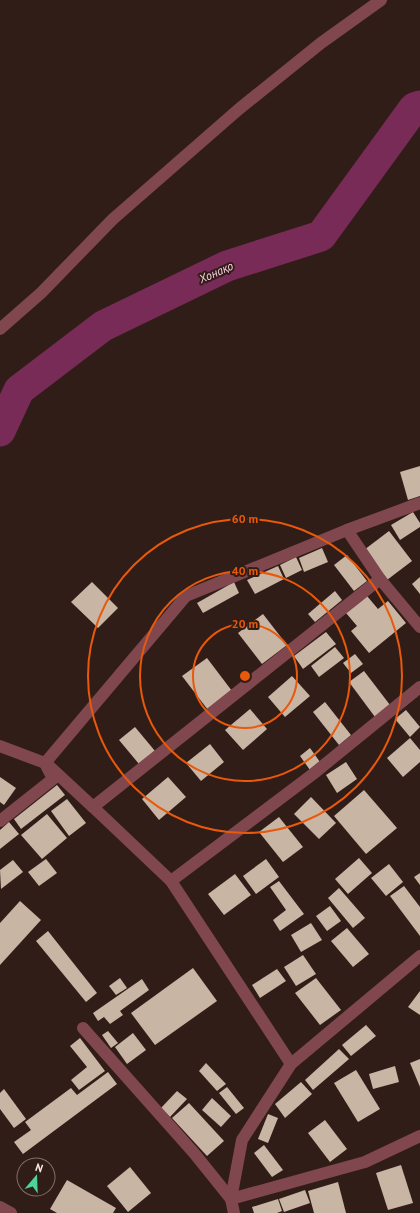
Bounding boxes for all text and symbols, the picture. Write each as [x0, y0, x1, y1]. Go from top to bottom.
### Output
water label: Хонақо [196, 258, 236, 287]
text: 60 m [232, 511, 258, 526]
text: 40 m [232, 563, 258, 578]
text: 20 m [232, 616, 258, 631]
centre of rings [238, 669, 252, 683]
north arrow [16, 1157, 56, 1197]
text: N [34, 1160, 45, 1175]

